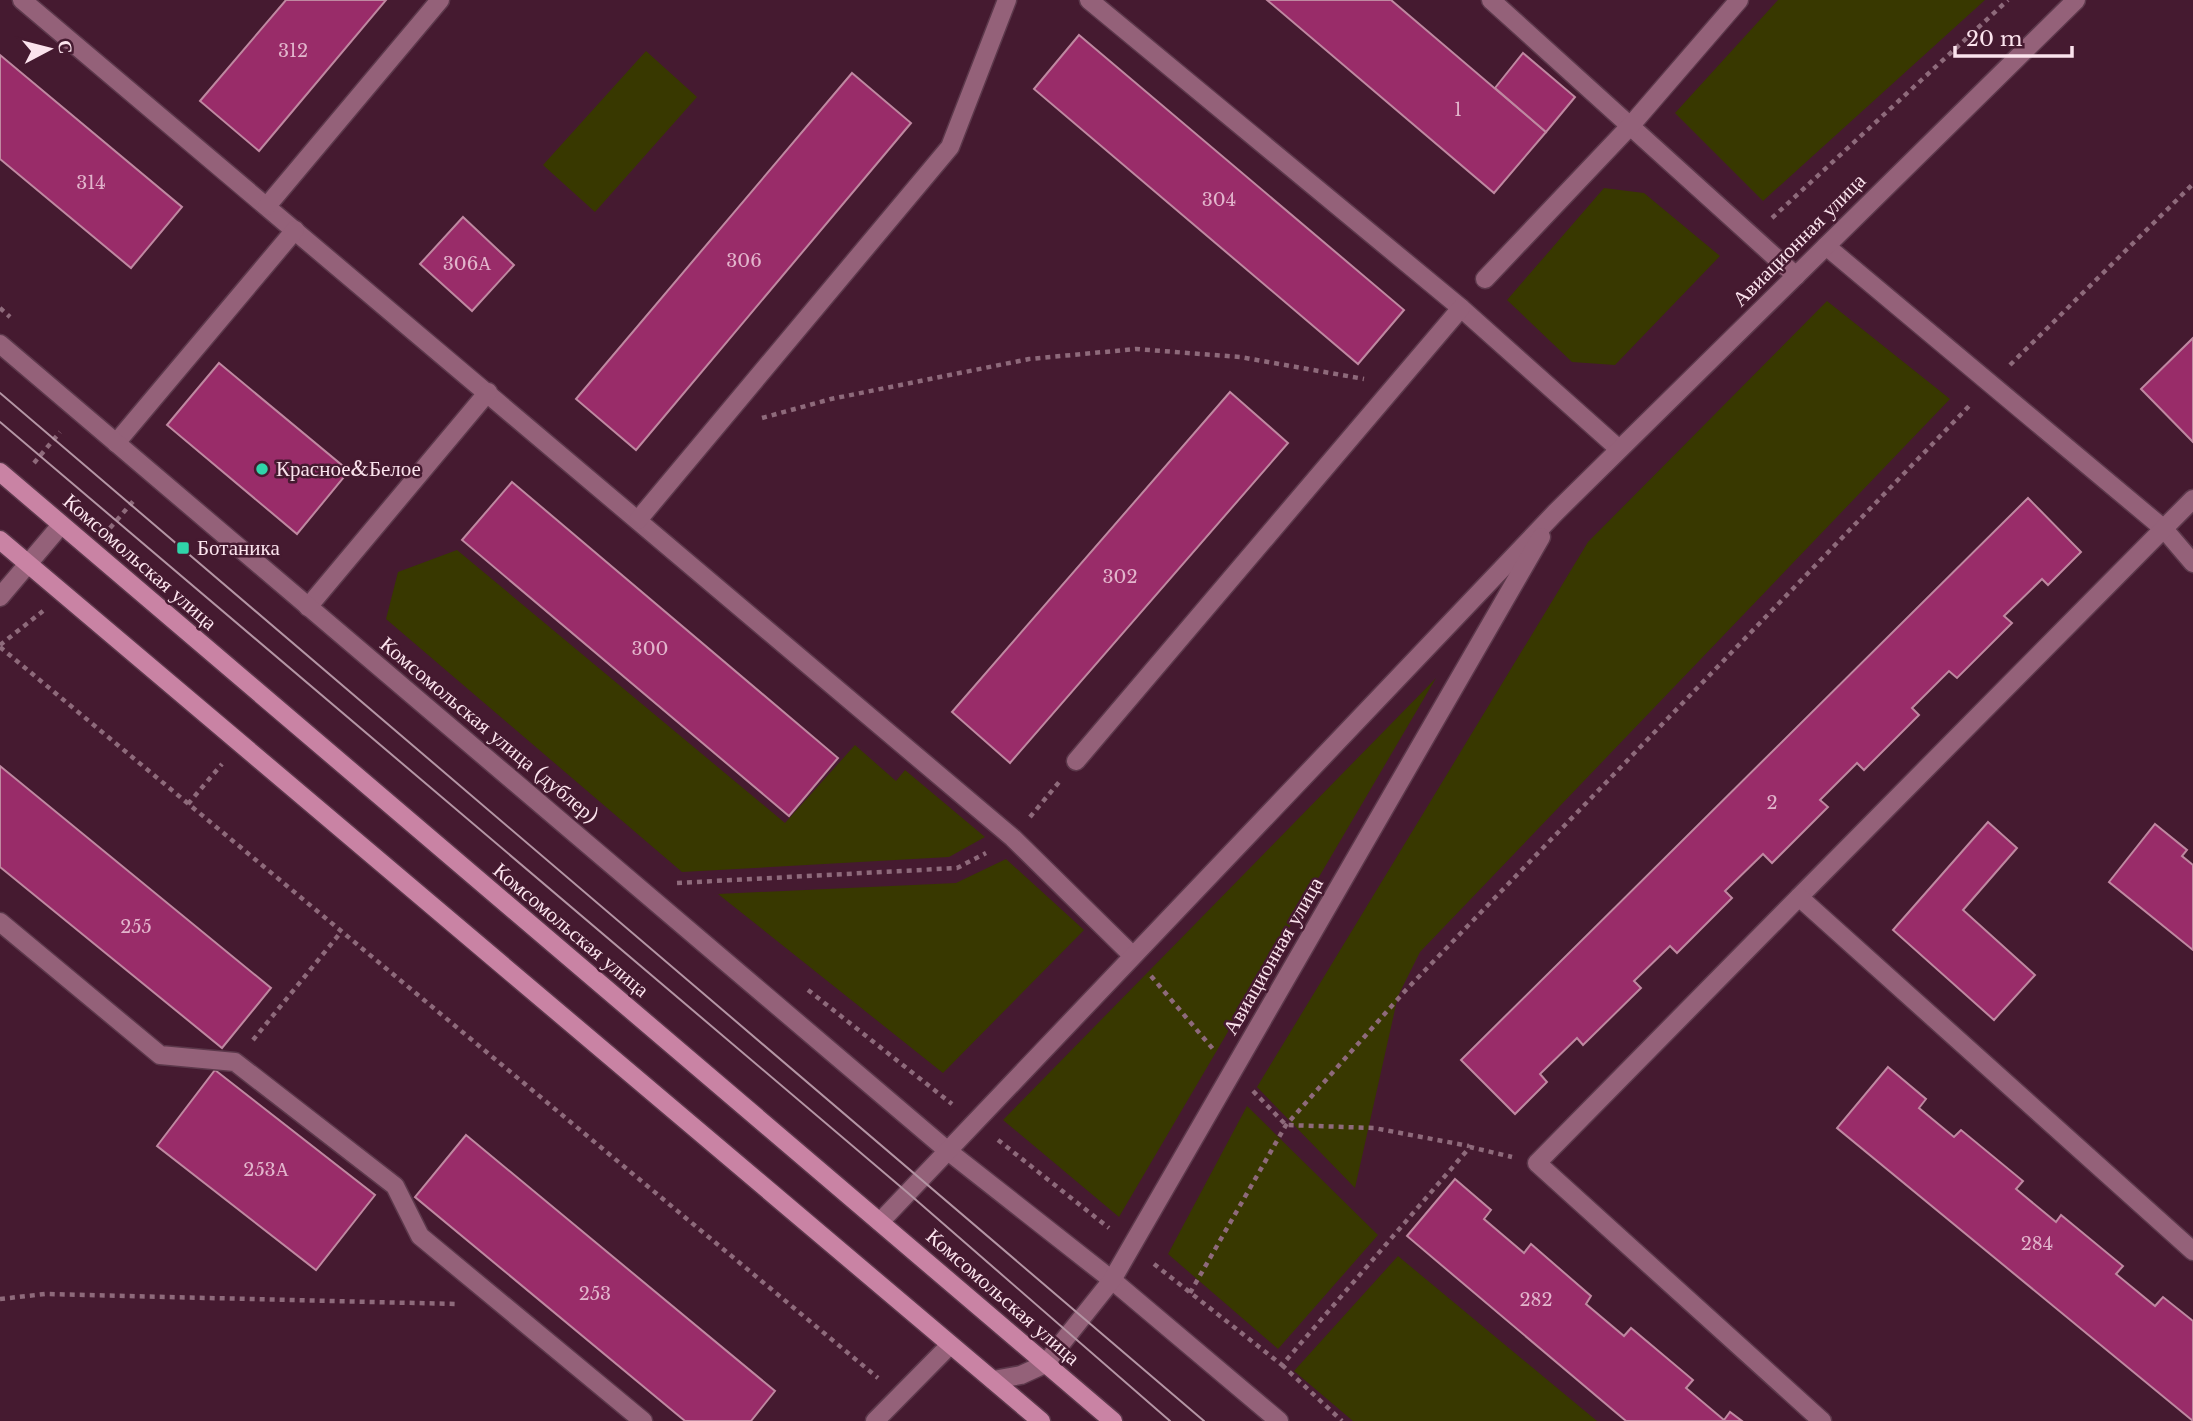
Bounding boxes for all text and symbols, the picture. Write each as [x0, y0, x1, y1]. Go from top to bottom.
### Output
north arrow [14, 14, 84, 84]
scale bar [1955, 14, 2072, 58]
text: 20 m [1966, 26, 2023, 52]
text: С [53, 39, 78, 55]
house number: 312 [278, 40, 308, 62]
house number: 1 [1454, 99, 1462, 121]
street label: Авиационная улица [1727, 167, 1872, 312]
house number: 314 [76, 172, 106, 194]
house number: 304 [1202, 189, 1236, 211]
house number: 306 [726, 250, 762, 272]
house number: 306А [443, 253, 491, 275]
place label: Красное&Белое [276, 456, 421, 482]
marker: Красное&Белое [254, 461, 270, 477]
street label: Комсомольская улица [58, 488, 223, 636]
place label: Ботаника [197, 535, 280, 561]
marker: Ботаника [175, 540, 191, 556]
house number: 302 [1102, 566, 1138, 588]
street label: Комсомольская улица (дублер) [375, 631, 603, 829]
house number: 300 [632, 638, 668, 660]
house number: 2 [1766, 792, 1778, 814]
street label: Комсомольская улица [488, 857, 655, 1003]
street label: Авиационная улица [1217, 872, 1329, 1040]
house number: 255 [120, 916, 152, 938]
house number: 253А [243, 1159, 289, 1181]
street label: Комсомольская улица [921, 1223, 1086, 1371]
house number: 284 [2021, 1233, 2053, 1255]
house number: 253 [579, 1283, 611, 1305]
house number: 282 [1519, 1289, 1553, 1311]

